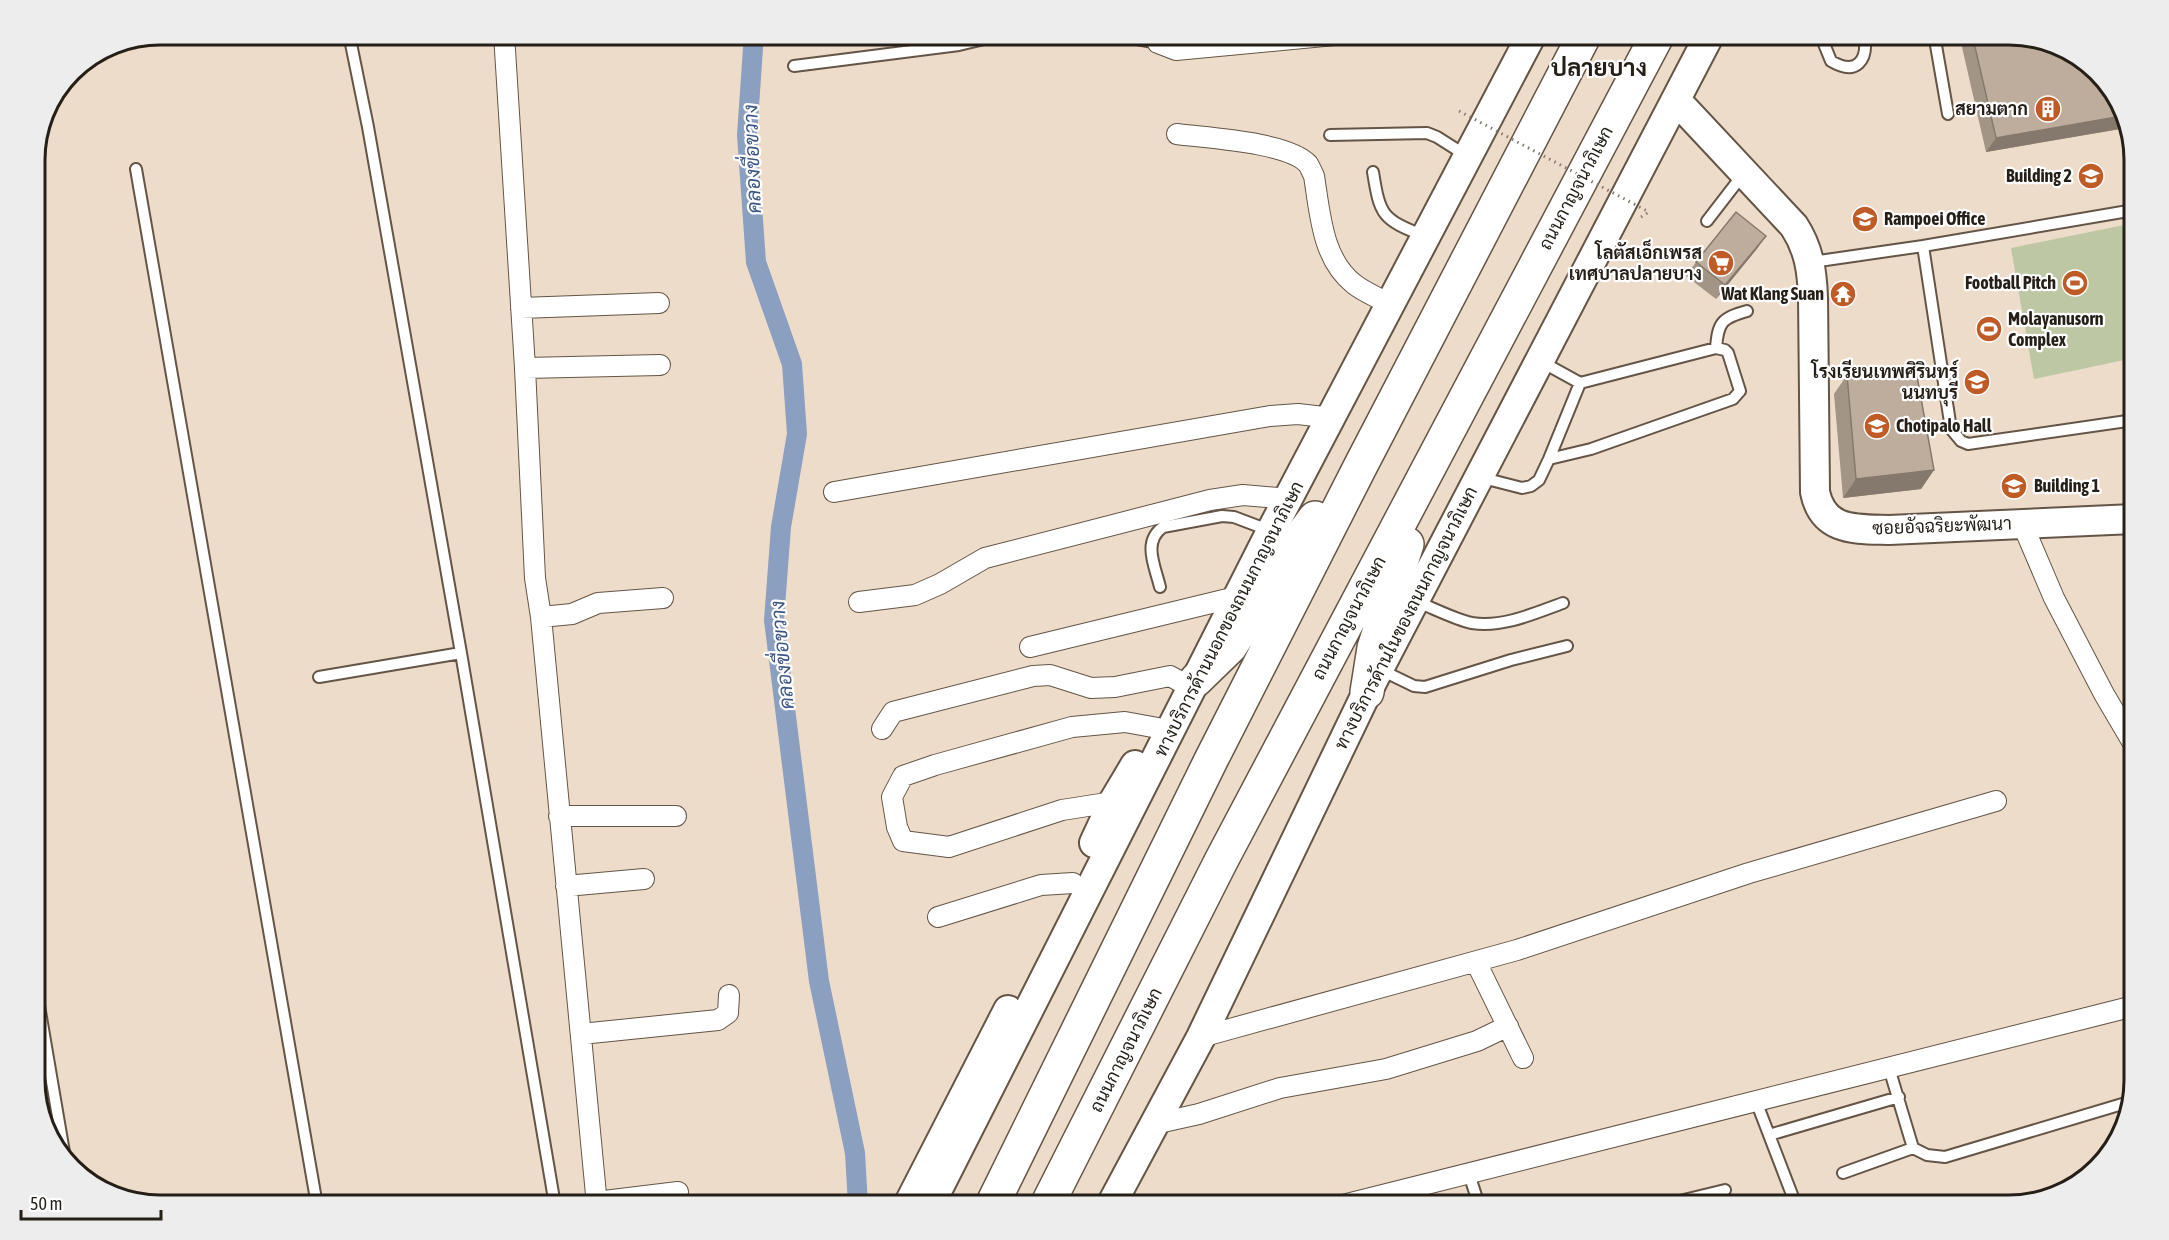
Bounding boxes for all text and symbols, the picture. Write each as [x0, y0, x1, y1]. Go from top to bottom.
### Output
district label: ปลายบาง [1551, 54, 1647, 81]
building icon: สยามตาก [2033, 94, 2063, 124]
place label: สยามตาก [1955, 98, 2028, 119]
water label: คลองขื่อขวาง [733, 104, 765, 214]
street label: ถนนกาญจนาภิเษก [1534, 122, 1618, 254]
school or university icon: Building 2 [2076, 161, 2106, 191]
place label: Building 2 [2006, 165, 2072, 186]
school or university icon: Rampoei Office [1850, 204, 1880, 234]
place label: Rampoei Office [1884, 208, 1985, 229]
place label: โลตัสเอ็กเพรส เทศบาลปลายบาง [1569, 239, 1702, 284]
supermarket icon: โลตัสเอ็กเพรส เทศบาลปลายบาง [1706, 248, 1736, 278]
sports icon: Football Pitch [2060, 268, 2090, 298]
place label: Football Pitch [1965, 272, 2056, 293]
temple icon: Wat Klang Suan [1828, 279, 1858, 309]
place label: Wat Klang Suan [1720, 283, 1824, 304]
place label: Molayanusorn Complex [2008, 308, 2104, 350]
sports icon: Molayanusorn Complex [1974, 314, 2004, 344]
place label: โรงเรียนเทพศิรินทร์ นนทบุรี [1810, 359, 1959, 407]
school or university icon: โรงเรียนเทพศิรินทร์ นนทบุรี [1962, 367, 1992, 397]
school or university icon: Chotipalo Hall [1862, 411, 1892, 441]
place label: Chotipalo Hall [1896, 415, 1992, 436]
school or university icon: Building 1 [1999, 471, 2029, 501]
place label: Building 1 [2034, 475, 2100, 496]
street label: ทางบริการด้านนอกของถนนกาญจนาภิเษก [1149, 477, 1308, 760]
street label: ทางบริการด้านในของถนนกาญจนาภิเษก [1328, 482, 1482, 753]
street label: ซอยอัจฉริยะพัฒนา [1872, 513, 2012, 538]
street label: ถนนกาญจนาภิเษก [1307, 552, 1391, 684]
water label: คลองขื่อขวาง [760, 600, 798, 711]
street label: ถนนกาญจนาภิเษก [1085, 984, 1167, 1116]
scale bar [21, 1183, 160, 1221]
text: 50 m [30, 1193, 62, 1214]

